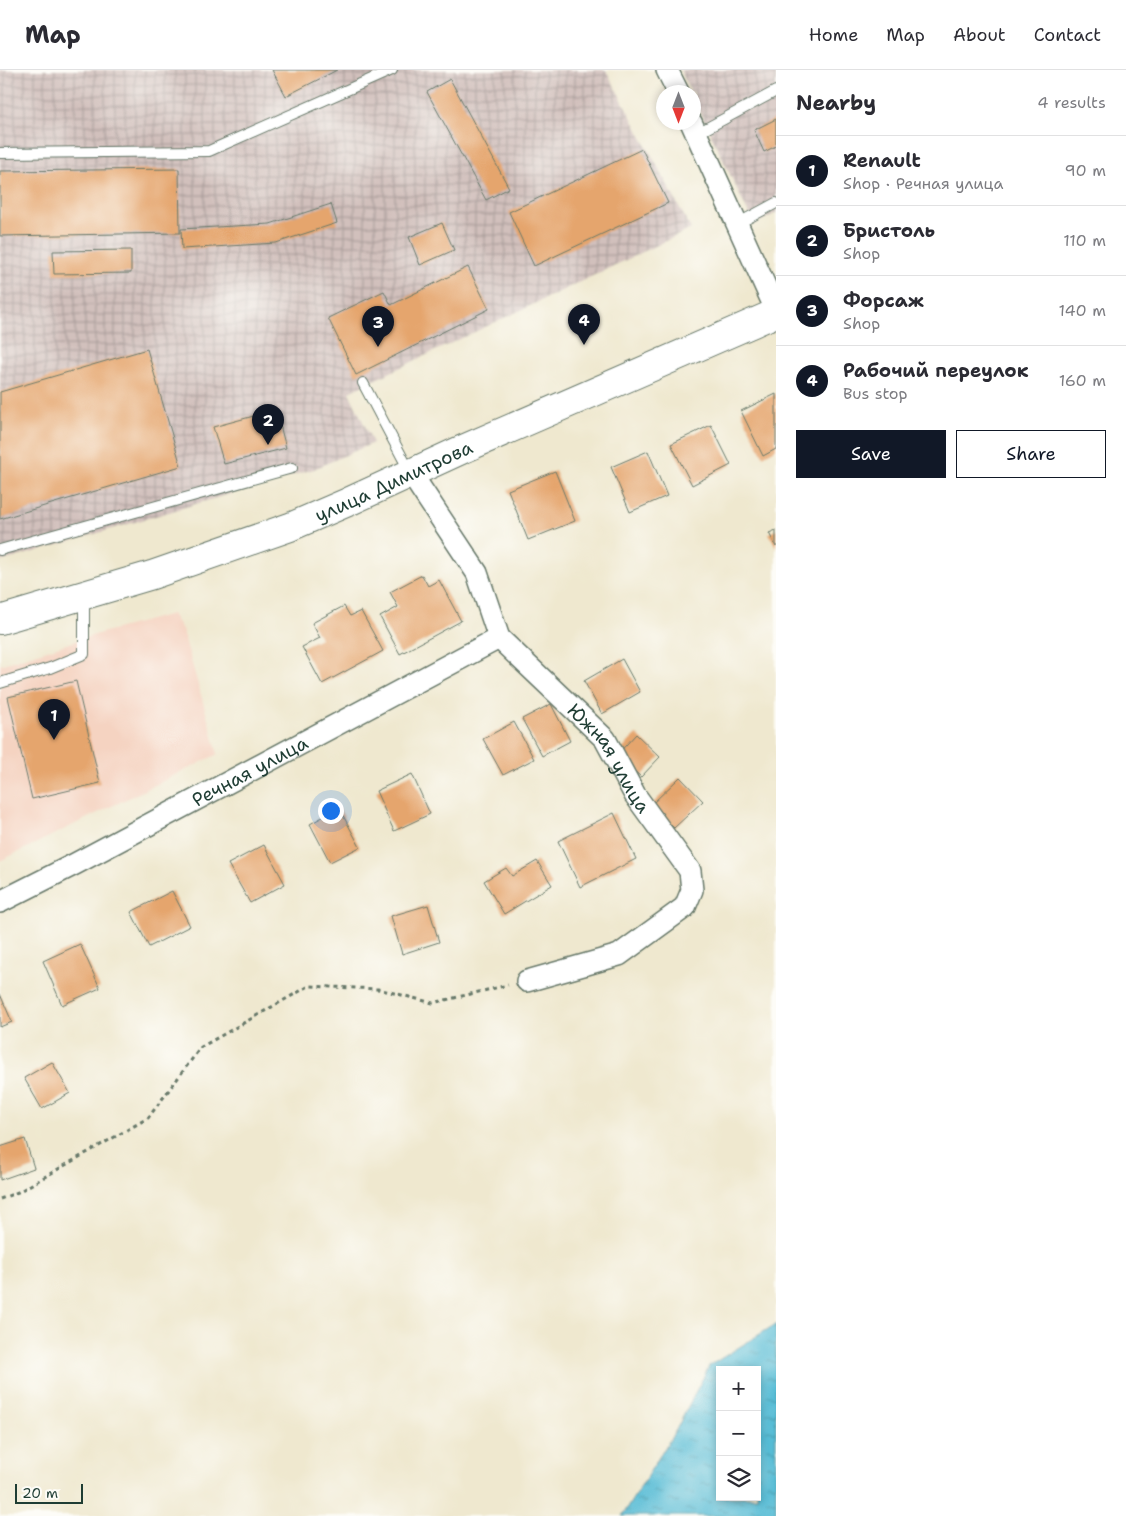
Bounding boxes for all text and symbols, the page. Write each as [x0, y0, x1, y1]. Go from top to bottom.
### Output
text: Map [25, 19, 81, 51]
text: Home [809, 23, 858, 47]
text: Map [886, 23, 925, 47]
text: About [953, 23, 1006, 47]
text: Contact [1034, 23, 1101, 47]
north arrow [656, 85, 701, 130]
text: Nearby [796, 89, 876, 117]
text: 4 results [1037, 92, 1106, 113]
text: Renault [843, 148, 921, 173]
text: 1 [808, 160, 816, 181]
text: 90 m [1065, 160, 1106, 181]
text: Shop · Речная улица [843, 173, 1003, 194]
text: Бристоль [843, 218, 935, 243]
text: 2 [806, 230, 818, 251]
text: 110 m [1063, 230, 1106, 251]
text: Shop [843, 243, 880, 264]
text: Форсаж [843, 288, 924, 313]
text: 3 [806, 300, 818, 321]
text: 140 m [1059, 300, 1106, 321]
pin: 4 [568, 304, 600, 345]
pin: 3 [362, 306, 394, 347]
text: Shop [843, 313, 880, 334]
text: Рабочий переулок [843, 358, 1029, 383]
text: 4 [806, 370, 818, 391]
text: 160 m [1059, 370, 1106, 391]
text: Bus stop [843, 383, 908, 404]
pin: 2 [252, 404, 284, 445]
button: Save [796, 430, 946, 478]
button: Share [956, 430, 1106, 478]
street label: улица Димитрова [311, 434, 476, 527]
street label: Южная улица [562, 698, 656, 818]
pin: 1 [38, 699, 70, 740]
street label: Речная улица [187, 730, 312, 812]
your location [318, 798, 344, 824]
map controls [716, 1366, 761, 1501]
button: + [716, 1366, 761, 1411]
button: − [716, 1411, 761, 1456]
button: layers [716, 1456, 761, 1501]
scale bar [15, 1481, 82, 1504]
text: 20 m [22, 1484, 58, 1502]

